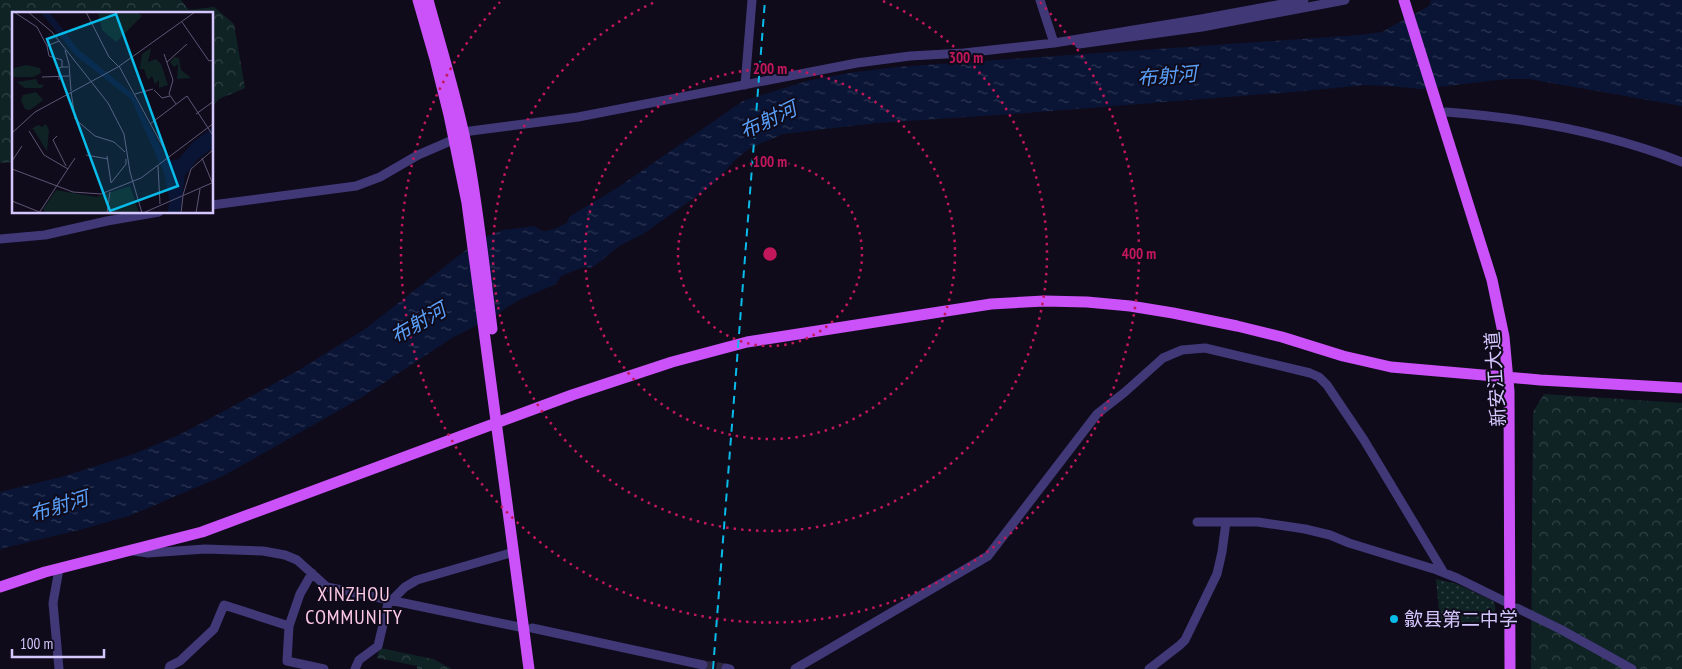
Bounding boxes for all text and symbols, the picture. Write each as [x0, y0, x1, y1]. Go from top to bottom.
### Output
inset map [12, 12, 214, 214]
text: 300 m [949, 48, 983, 67]
text: 200 m [753, 59, 787, 78]
water label: 布射河 [1136, 60, 1202, 92]
water label: 布射河 [735, 94, 804, 144]
text: 100 m [753, 152, 787, 171]
text: 400 m [1122, 244, 1156, 263]
centre of rings [761, 245, 779, 263]
water label: 布射河 [386, 295, 454, 349]
street label: 新安江大道 [1480, 331, 1510, 427]
water label: 布射河 [27, 484, 95, 527]
district label: XINZHOU COMMUNITY [305, 581, 403, 630]
place label: 歙县第二中学 [1404, 607, 1518, 631]
marker: 歙县第二中学 [1388, 613, 1400, 625]
scale bar [12, 626, 105, 658]
text: 100 m [20, 634, 53, 653]

